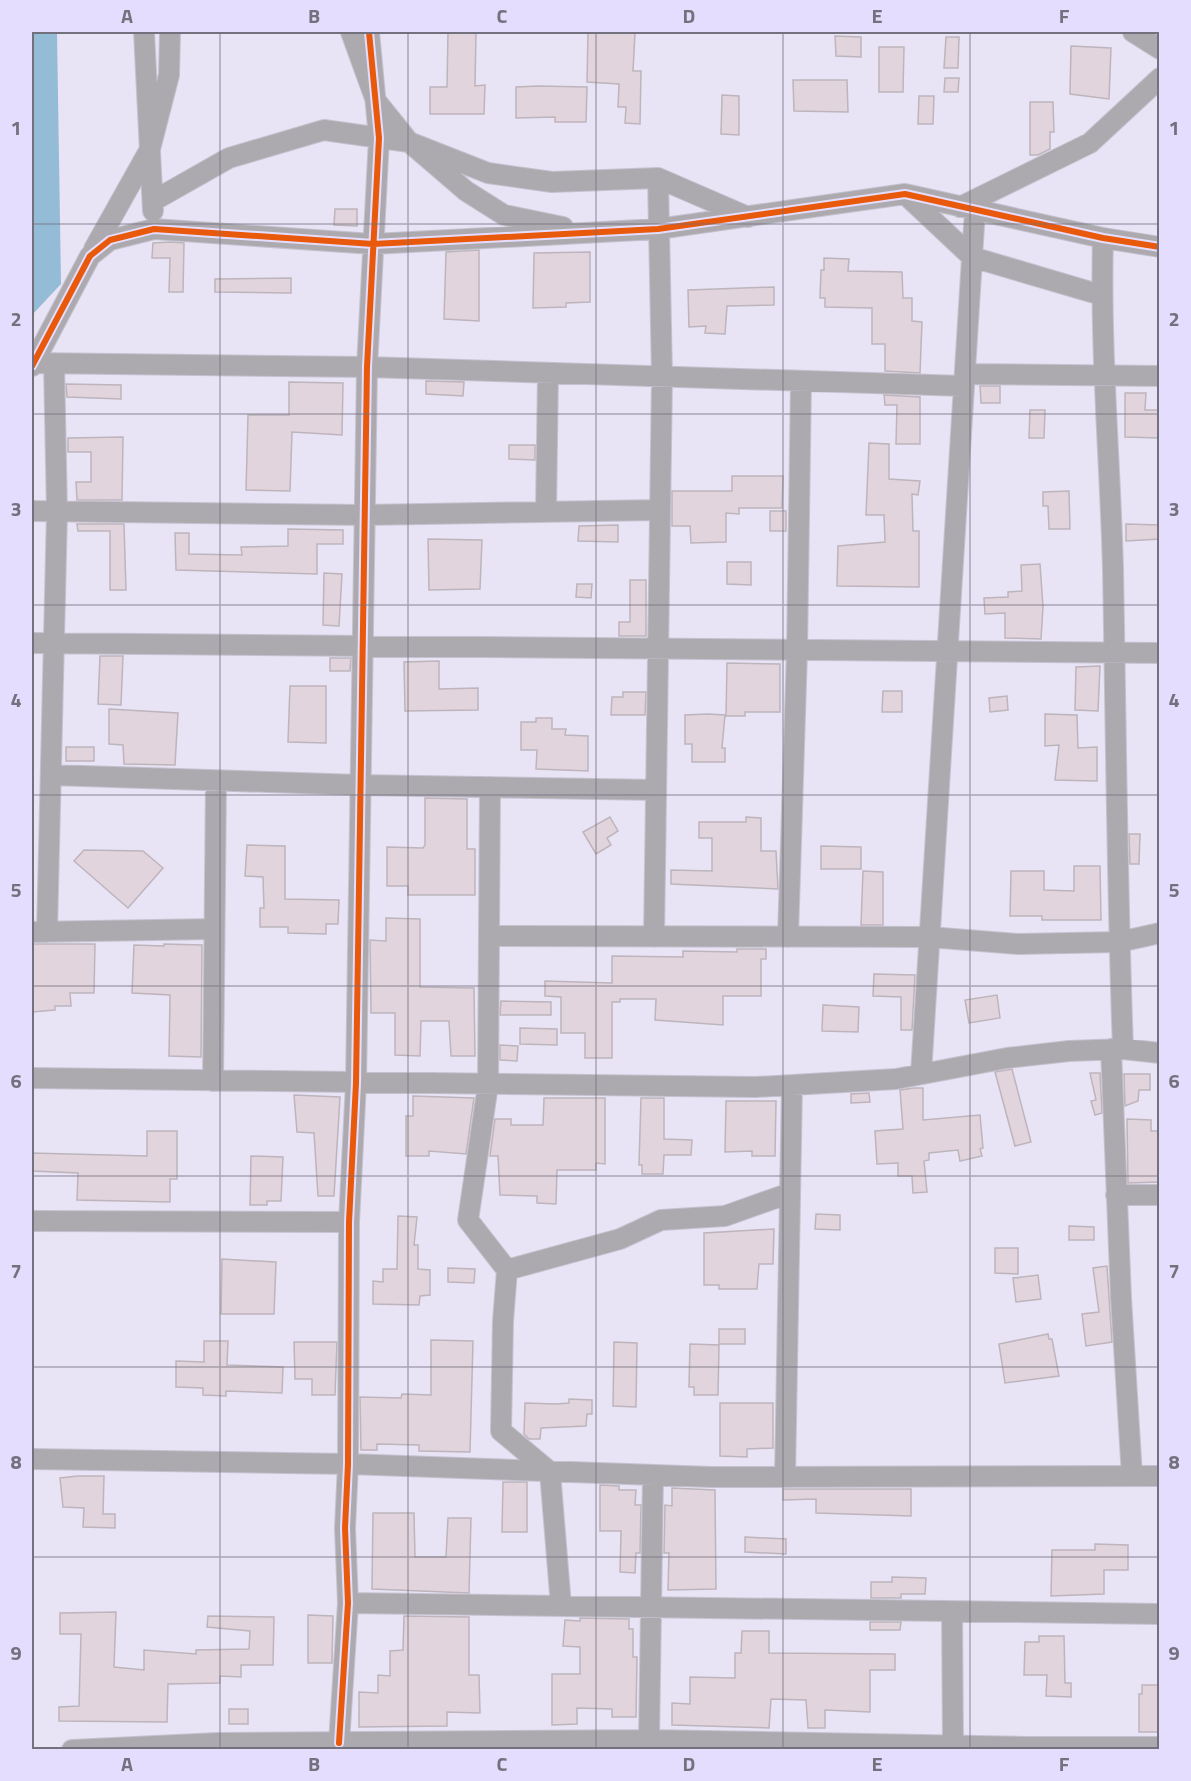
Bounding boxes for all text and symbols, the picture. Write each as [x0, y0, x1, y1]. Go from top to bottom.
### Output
text: A [121, 0, 133, 31]
text: B [308, 0, 320, 31]
text: C [497, 0, 508, 31]
text: D [683, 0, 695, 31]
text: E [871, 0, 883, 31]
text: F [1059, 0, 1070, 31]
text: 1 [10, 112, 22, 143]
text: 1 [1168, 112, 1180, 143]
text: 2 [10, 303, 22, 334]
text: 2 [1168, 303, 1180, 334]
text: 3 [10, 493, 22, 524]
text: 3 [1168, 493, 1180, 524]
text: 4 [10, 684, 22, 715]
text: 4 [1168, 684, 1180, 715]
text: 5 [10, 874, 22, 905]
text: 5 [1168, 874, 1180, 905]
text: 6 [10, 1065, 22, 1096]
text: 6 [1168, 1065, 1180, 1096]
text: 7 [10, 1255, 22, 1286]
text: 7 [1168, 1255, 1180, 1286]
text: 8 [10, 1446, 22, 1477]
text: 8 [1168, 1446, 1180, 1477]
text: 9 [10, 1637, 22, 1668]
text: 9 [1168, 1637, 1180, 1668]
text: A [121, 1748, 133, 1779]
text: B [308, 1748, 320, 1779]
text: C [497, 1748, 508, 1779]
text: D [683, 1748, 695, 1779]
text: E [871, 1748, 883, 1779]
text: F [1059, 1748, 1070, 1779]

